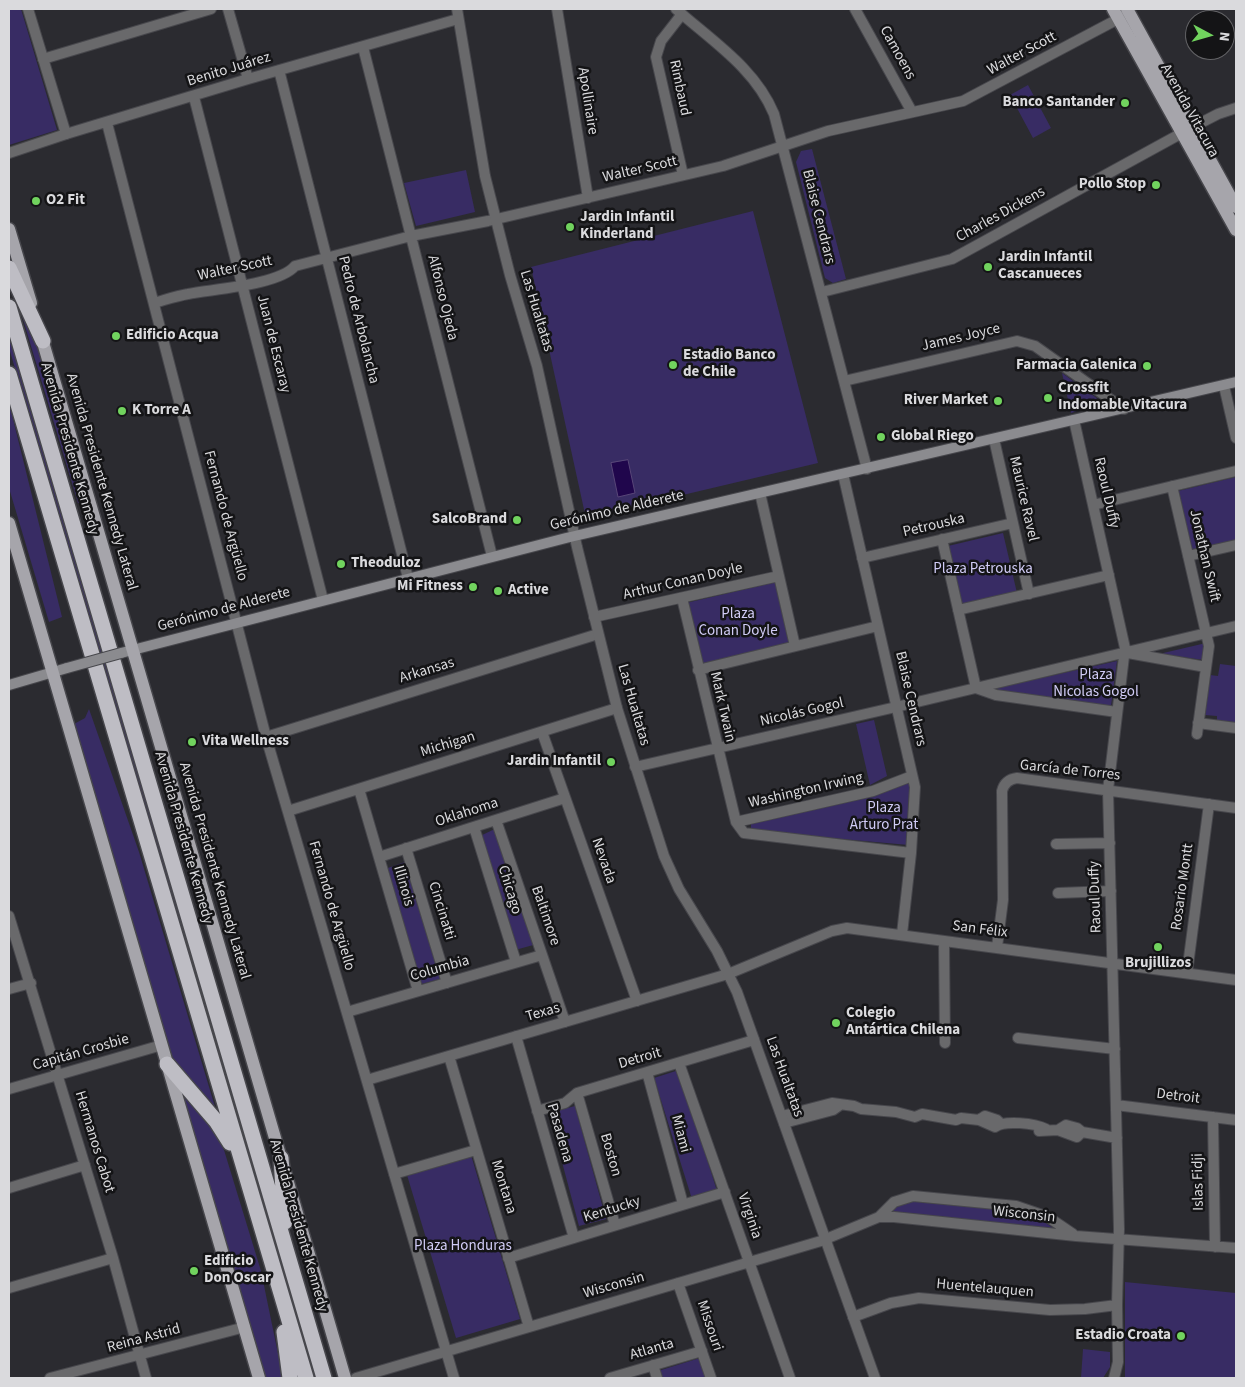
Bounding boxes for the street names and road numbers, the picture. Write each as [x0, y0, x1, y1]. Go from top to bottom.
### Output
street label: Camoens [875, 23, 919, 83]
street label: Walter Scott [984, 28, 1060, 80]
street label: Benito Juárez [185, 49, 273, 91]
street label: Rimbaud [664, 58, 694, 118]
street label: Avenida Vitacura [1156, 61, 1222, 161]
street label: Apollinaire [573, 66, 601, 136]
street label: Walter Scott [601, 153, 679, 187]
street label: Blaise Cendrars [798, 168, 838, 266]
street label: Charles Dickens [953, 183, 1049, 247]
street label: Walter Scott [196, 252, 274, 286]
street label: Pedro de Arbolancha [333, 254, 383, 386]
street label: Alfonso Ojeda [423, 254, 461, 342]
street label: Las Hualtatas [515, 268, 557, 354]
street label: Juan de Escaray [252, 293, 294, 395]
street label: James Joyce [920, 320, 1002, 356]
street label: Avenida Presidente Kennedy [36, 361, 102, 537]
street label: Avenida Presidente Kennedy Lateral [61, 371, 141, 593]
street label: Fernando de Argüello [199, 449, 251, 583]
street label: Maurice Ravel [1004, 455, 1042, 543]
street label: Raoul Duffy [1089, 456, 1123, 530]
street label: Gerónimo de Alderete [548, 487, 686, 535]
street label: Jonathan Swift [1185, 508, 1223, 604]
street label: Petrouska [901, 510, 967, 542]
street label: Arthur Conan Doyle [621, 559, 745, 605]
street label: Gerónimo de Alderete [156, 584, 292, 636]
street label: Blaise Cendrars [890, 650, 930, 748]
street label: Arkansas [397, 654, 457, 688]
street label: Las Hualtatas [613, 662, 653, 748]
street label: Mark Twain [705, 670, 739, 744]
street label: Nicolás Gogol [758, 695, 846, 731]
street label: Michigan [418, 728, 478, 762]
street label: Avenida Presidente Kennedy [150, 750, 216, 926]
street label: García de Torres [1019, 757, 1121, 785]
street label: Avenida Presidente Kennedy Lateral [174, 760, 254, 982]
street label: Washington Irwing [747, 769, 865, 813]
street label: Oklahoma [433, 794, 501, 832]
street label: Nevada [587, 836, 619, 886]
street label: Fernando de Argüello [304, 839, 358, 973]
street label: Rosario Montt [1168, 842, 1198, 932]
street label: Raoul Duffy [1086, 861, 1106, 933]
street label: Chicago [493, 863, 525, 917]
street label: Illinois [389, 864, 417, 908]
street label: Cincinatti [424, 880, 458, 942]
street label: Baltimore [526, 884, 564, 948]
street label: San Félix [951, 918, 1009, 942]
street label: Columbia [408, 952, 472, 986]
street label: Texas [524, 1000, 562, 1026]
street label: Capitán Crosbie [31, 1031, 131, 1075]
street label: Las Hualtatas [761, 1034, 807, 1120]
street label: Detroit [617, 1044, 663, 1074]
street label: Detroit [1155, 1085, 1201, 1109]
street label: Hermanos Cabot [70, 1089, 118, 1195]
street label: Pasadena [542, 1101, 576, 1165]
street label: Miami [666, 1113, 694, 1155]
street label: Boston [595, 1131, 625, 1179]
street label: Avenida Presidente Kennedy [265, 1138, 331, 1314]
street label: Islas Fidji [1189, 1153, 1209, 1211]
street label: Montana [486, 1158, 520, 1216]
street label: Virginia [733, 1191, 765, 1241]
street label: Kentucky [581, 1193, 643, 1227]
street label: Wisconsin [992, 1203, 1056, 1227]
street label: Wisconsin [581, 1269, 647, 1303]
street label: Huentelauquen [936, 1276, 1034, 1302]
street label: Missouri [692, 1298, 726, 1354]
street label: Reina Astrid [105, 1321, 183, 1357]
street label: Atlanta [628, 1335, 676, 1365]

